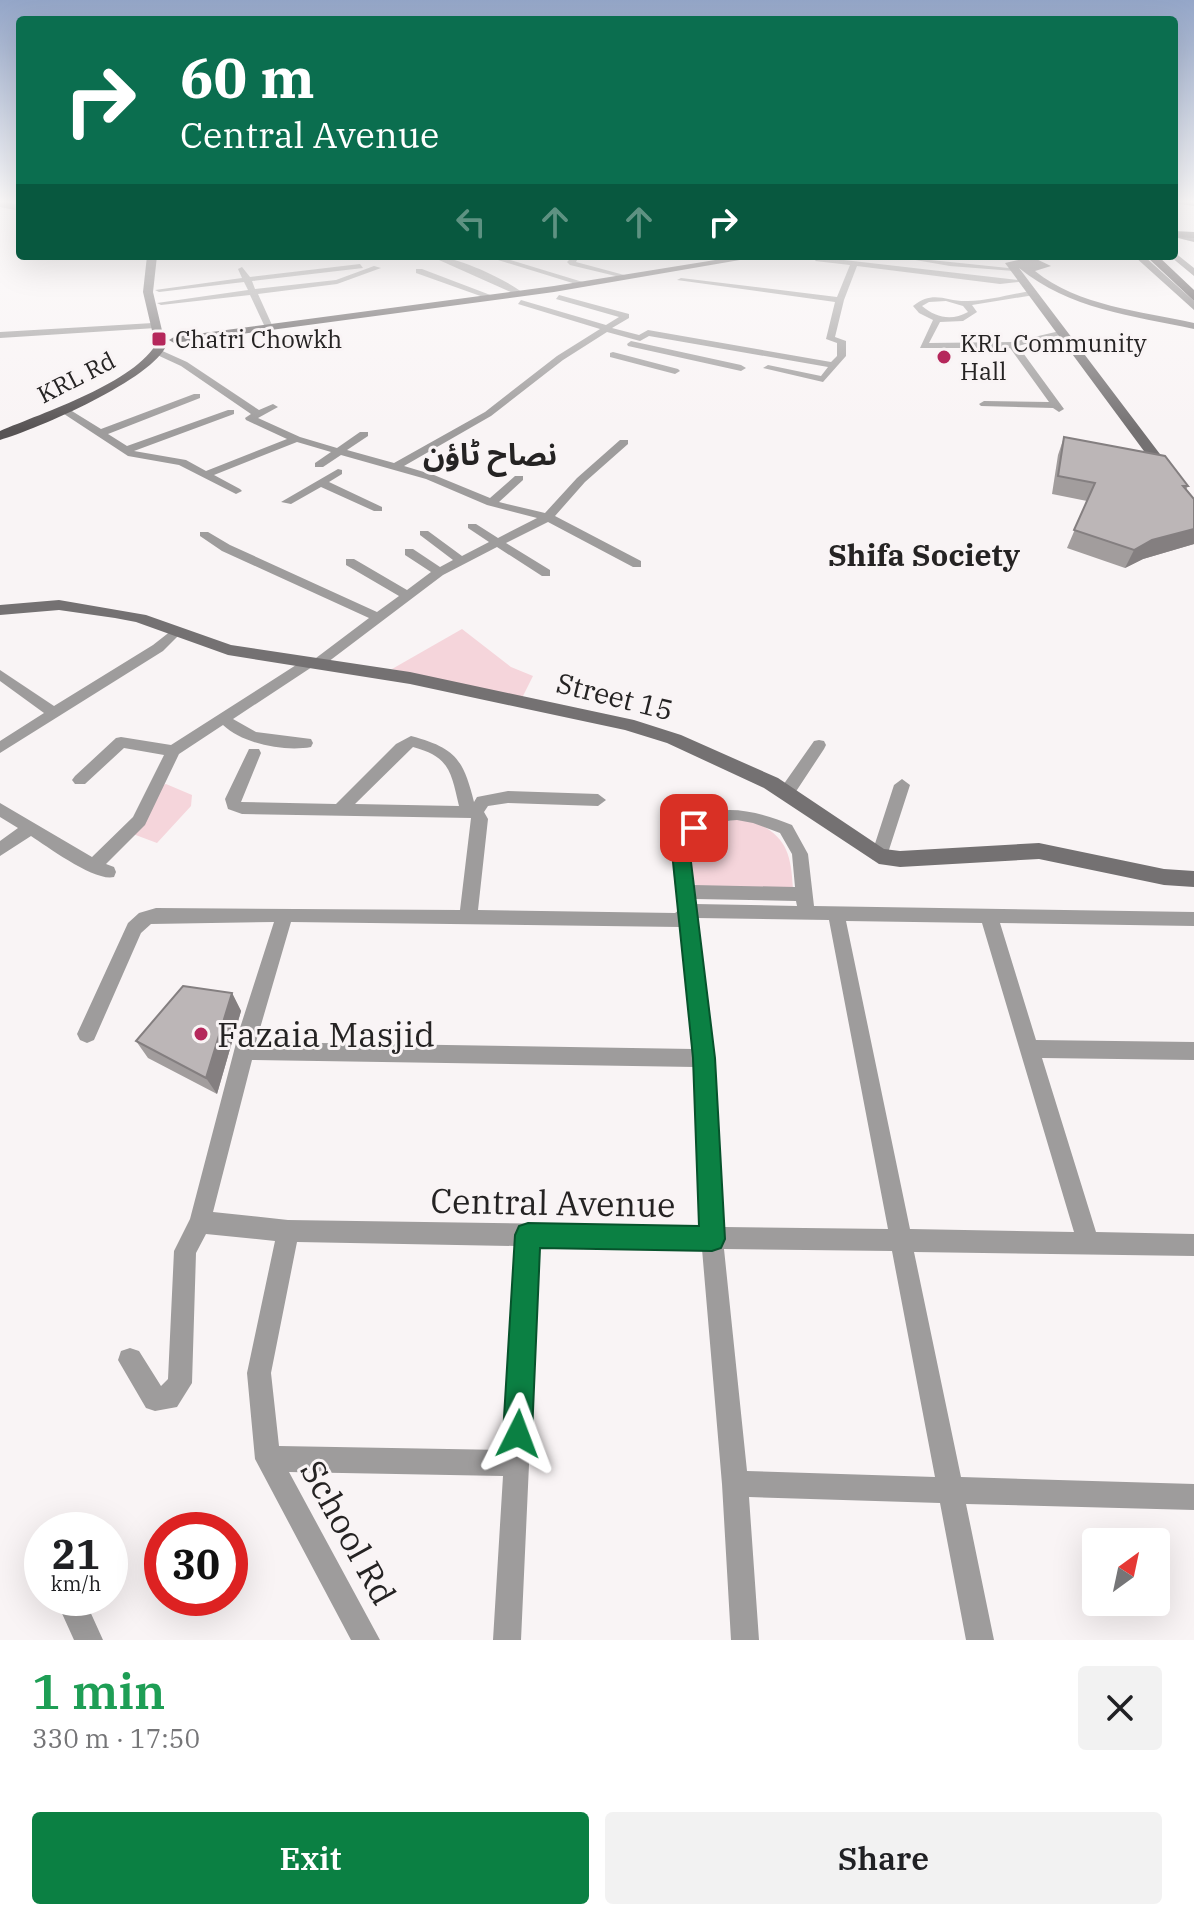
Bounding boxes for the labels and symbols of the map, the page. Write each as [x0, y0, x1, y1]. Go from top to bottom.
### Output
place label: Chatri Chowkh [175, 323, 342, 355]
place label: KRL Community Hall [960, 327, 1147, 387]
marker: Chatri Chowkh [150, 330, 168, 348]
street label: KRL Rd [32, 344, 120, 410]
marker: KRL Community Hall [935, 348, 953, 366]
district label: نصاح ٹاؤن [423, 434, 557, 477]
district label: Shifa Society [828, 535, 1020, 574]
street label: Street 15 [553, 664, 677, 728]
pin [660, 794, 728, 862]
place label: Fazaia Masjid [217, 1012, 435, 1056]
marker: Fazaia Masjid [192, 1025, 210, 1043]
street label: Central Avenue [430, 1178, 676, 1226]
position arrow [476, 1392, 560, 1476]
street label: School Rd [291, 1452, 407, 1612]
speed limit sign: 30 [144, 1512, 248, 1616]
north arrow [1082, 1528, 1170, 1616]

